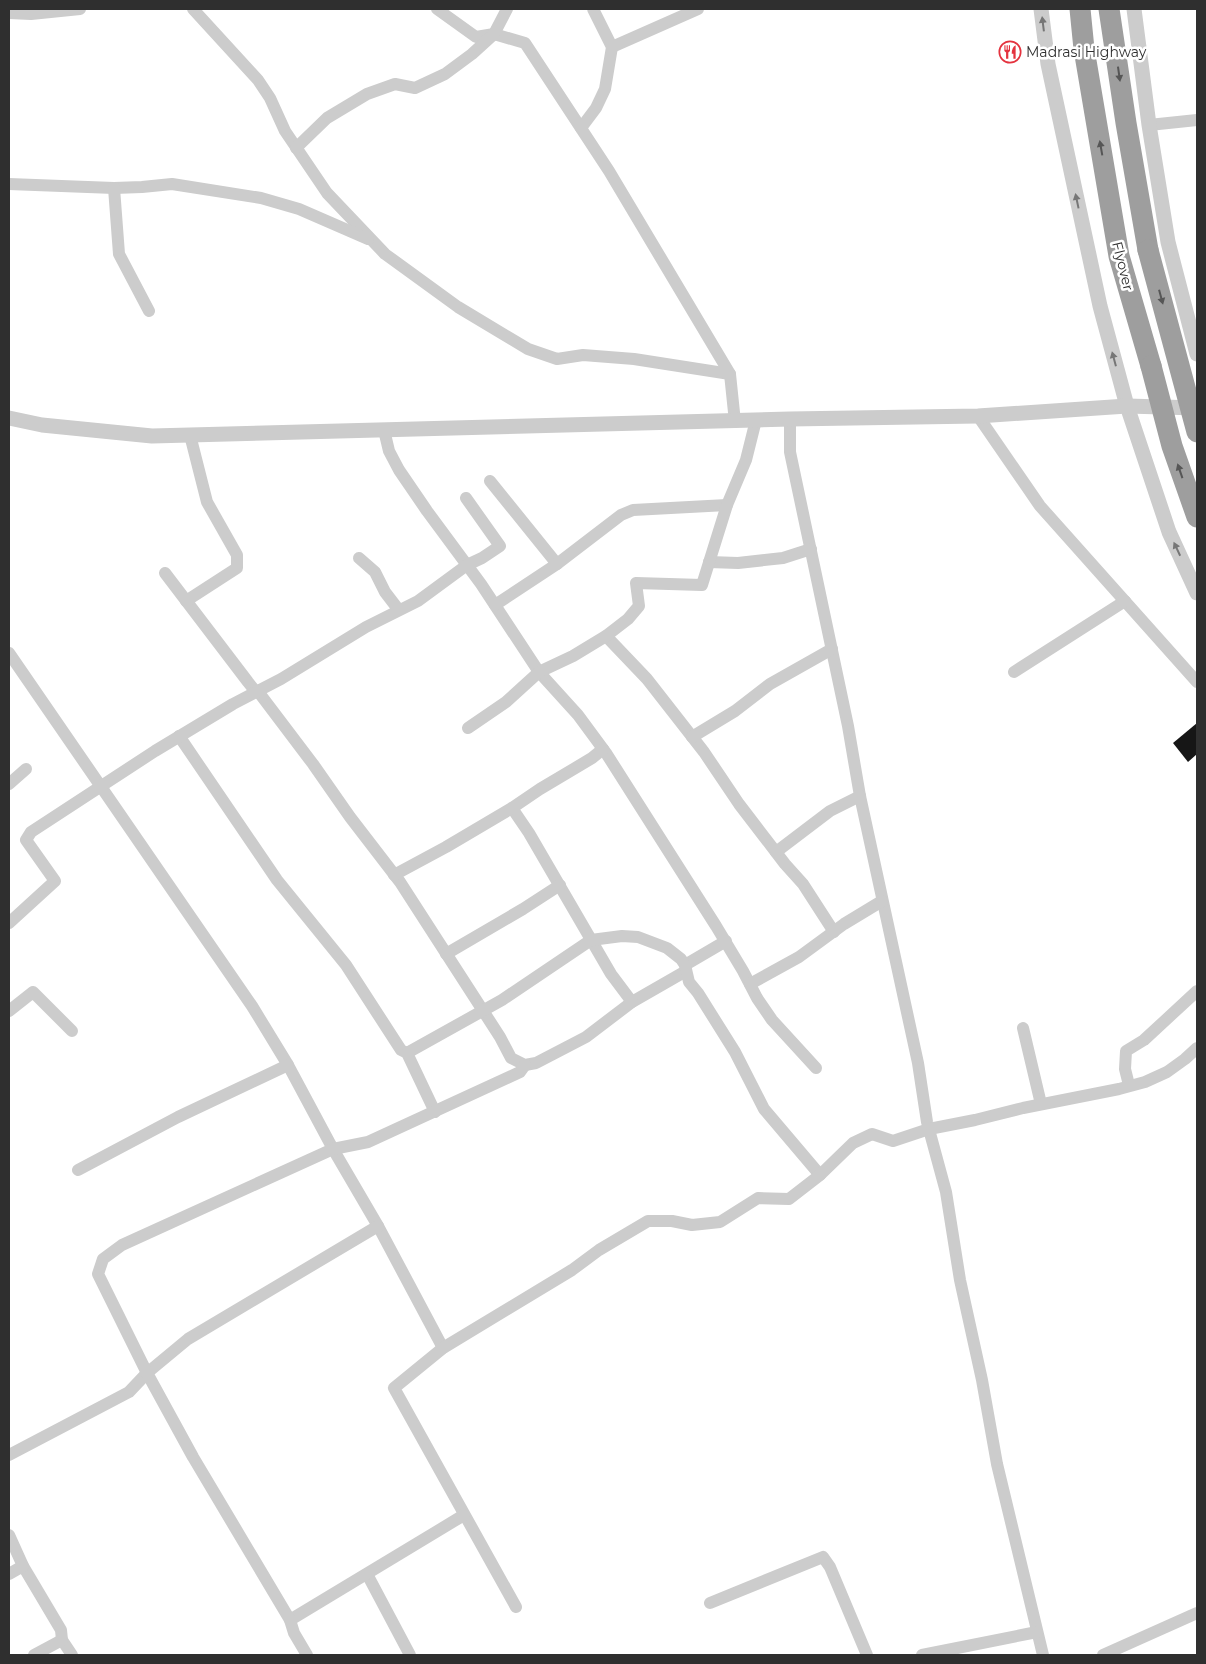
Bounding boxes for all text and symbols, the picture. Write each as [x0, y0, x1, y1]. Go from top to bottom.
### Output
one-way arrow [1039, 16, 1047, 32]
restaurant icon: Madrasi Highway [998, 40, 1022, 64]
place label: Madrasi Highway [1026, 43, 1147, 61]
one-way arrow [1115, 67, 1123, 83]
one-way arrow [1097, 140, 1105, 156]
one-way arrow [1073, 193, 1081, 208]
street label: Flyover [1108, 240, 1138, 293]
one-way arrow [1157, 289, 1165, 304]
one-way arrow [1110, 351, 1118, 366]
one-way arrow [1176, 464, 1184, 479]
one-way arrow [1172, 542, 1180, 556]

